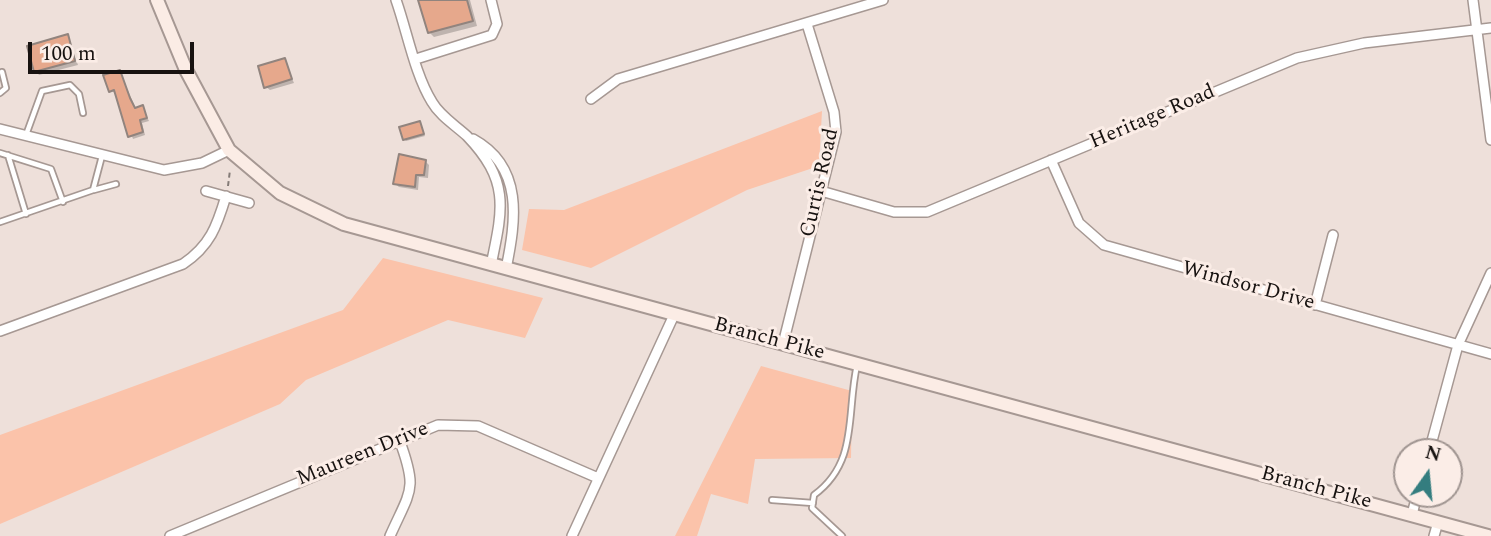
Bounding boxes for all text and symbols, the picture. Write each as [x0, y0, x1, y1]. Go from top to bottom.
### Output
scale bar [32, 28, 198, 72]
text: 100 m [41, 38, 96, 70]
street label: Heritage Road [1087, 80, 1219, 156]
street label: Curtis Road [796, 126, 846, 240]
street label: Windsor Drive [1179, 257, 1317, 317]
street label: Branch Pike [711, 313, 827, 367]
street label: Maureen Drive [293, 417, 433, 493]
north arrow [1393, 438, 1463, 508]
text: N [1422, 438, 1444, 470]
street label: Branch Pike [1258, 462, 1374, 516]

